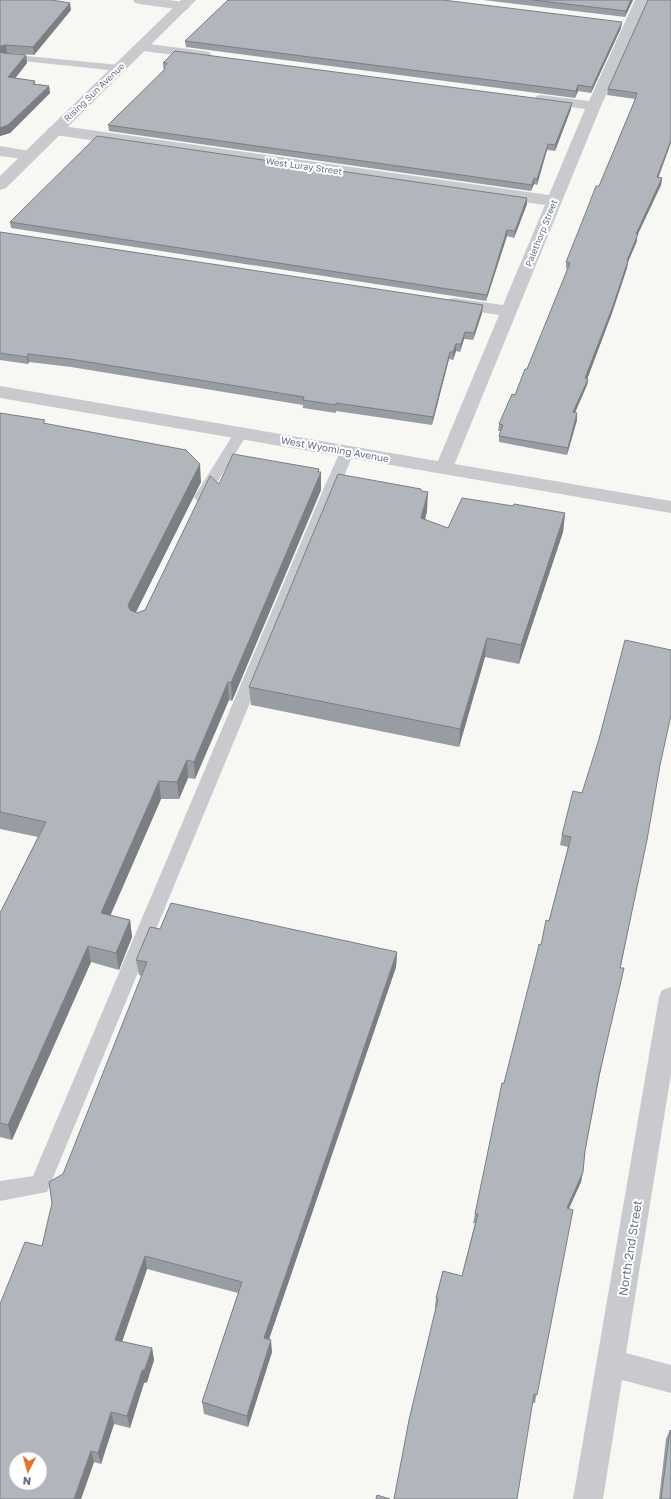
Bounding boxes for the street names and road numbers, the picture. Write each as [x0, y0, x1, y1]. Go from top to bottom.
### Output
street label: Rising Sun Avenue [61, 60, 127, 124]
street label: West Luray Street [265, 155, 343, 177]
street label: Palethorp Street [523, 197, 560, 268]
street label: West Wyoming Avenue [280, 434, 390, 464]
street label: North 2nd Street [615, 1199, 645, 1297]

